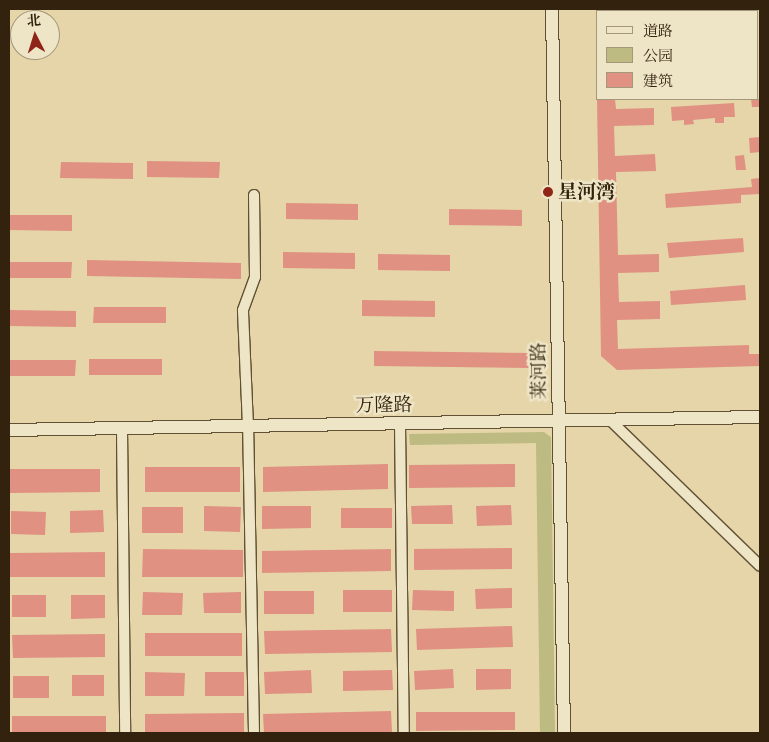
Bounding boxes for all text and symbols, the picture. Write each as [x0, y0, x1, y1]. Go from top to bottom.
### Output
north arrow [10, 10, 60, 60]
legend [596, 10, 759, 100]
text: 北 [26, 11, 41, 30]
text: 道路 [643, 22, 673, 40]
text: 公园 [643, 47, 673, 65]
text: 建筑 [643, 72, 673, 90]
place label: 星河湾 [558, 181, 615, 203]
marker: 星河湾 [542, 186, 554, 198]
street label: 莱河路 [527, 342, 551, 400]
street label: 万隆路 [355, 393, 413, 417]

